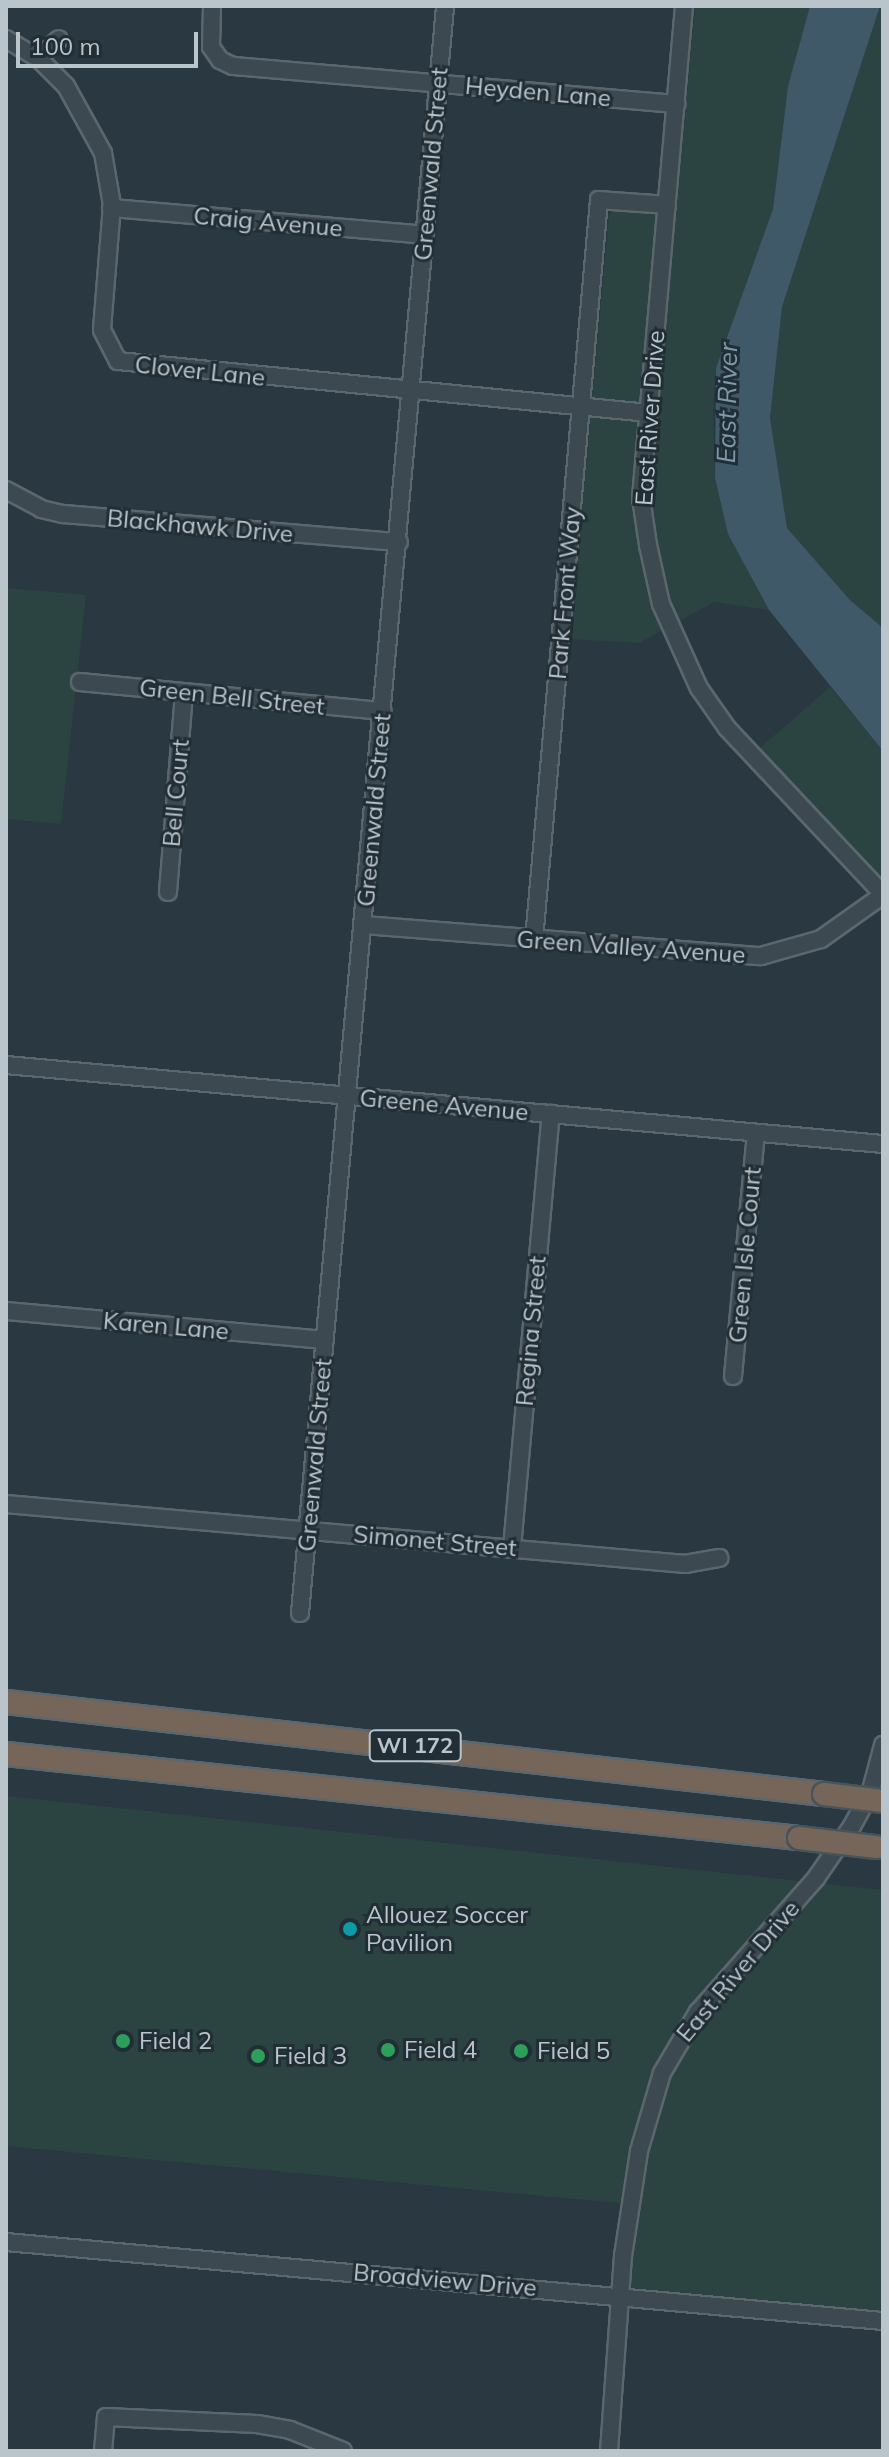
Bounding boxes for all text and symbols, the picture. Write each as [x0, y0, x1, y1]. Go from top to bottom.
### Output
scale bar [20, 16, 202, 66]
text: 100 m [30, 31, 101, 61]
street label: Greenwald Street [408, 66, 454, 262]
street label: Heyden Lane [464, 71, 612, 113]
street label: Craig Avenue [192, 201, 344, 243]
street label: East River Drive [630, 329, 670, 507]
water label: East River [710, 342, 744, 464]
street label: Clover Lane [133, 350, 267, 392]
street label: Blackhawk Drive [106, 504, 294, 548]
street label: Park Front Way [543, 505, 587, 681]
street label: Green Bell Street [138, 673, 326, 721]
street label: Greenwald Street [351, 712, 397, 908]
street label: Bell Court [157, 738, 195, 848]
street label: Green Valley Avenue [516, 925, 746, 969]
street label: Greene Avenue [358, 1083, 530, 1127]
street label: Green Isle Court [723, 1166, 767, 1344]
street label: Regina Street [510, 1255, 552, 1407]
street label: Karen Lane [102, 1306, 230, 1346]
street label: Greenwald Street [292, 1357, 338, 1553]
street label: Simonet Street [352, 1520, 518, 1562]
road number: WI 172 [367, 1728, 463, 1764]
street label: East River Drive [671, 1894, 805, 2048]
place label: Allouez Soccer Pavilion [366, 1901, 528, 1957]
marker: Allouez Soccer Pavilion [341, 1920, 359, 1938]
place label: Field 2 [139, 2027, 212, 2055]
marker: Field 2 [114, 2032, 132, 2050]
place label: Field 4 [404, 2036, 477, 2064]
place label: Field 5 [537, 2037, 610, 2065]
marker: Field 4 [379, 2041, 397, 2059]
place label: Field 3 [274, 2042, 347, 2070]
marker: Field 5 [512, 2042, 530, 2060]
marker: Field 3 [249, 2047, 267, 2065]
street label: Broadview Drive [352, 2258, 538, 2302]

